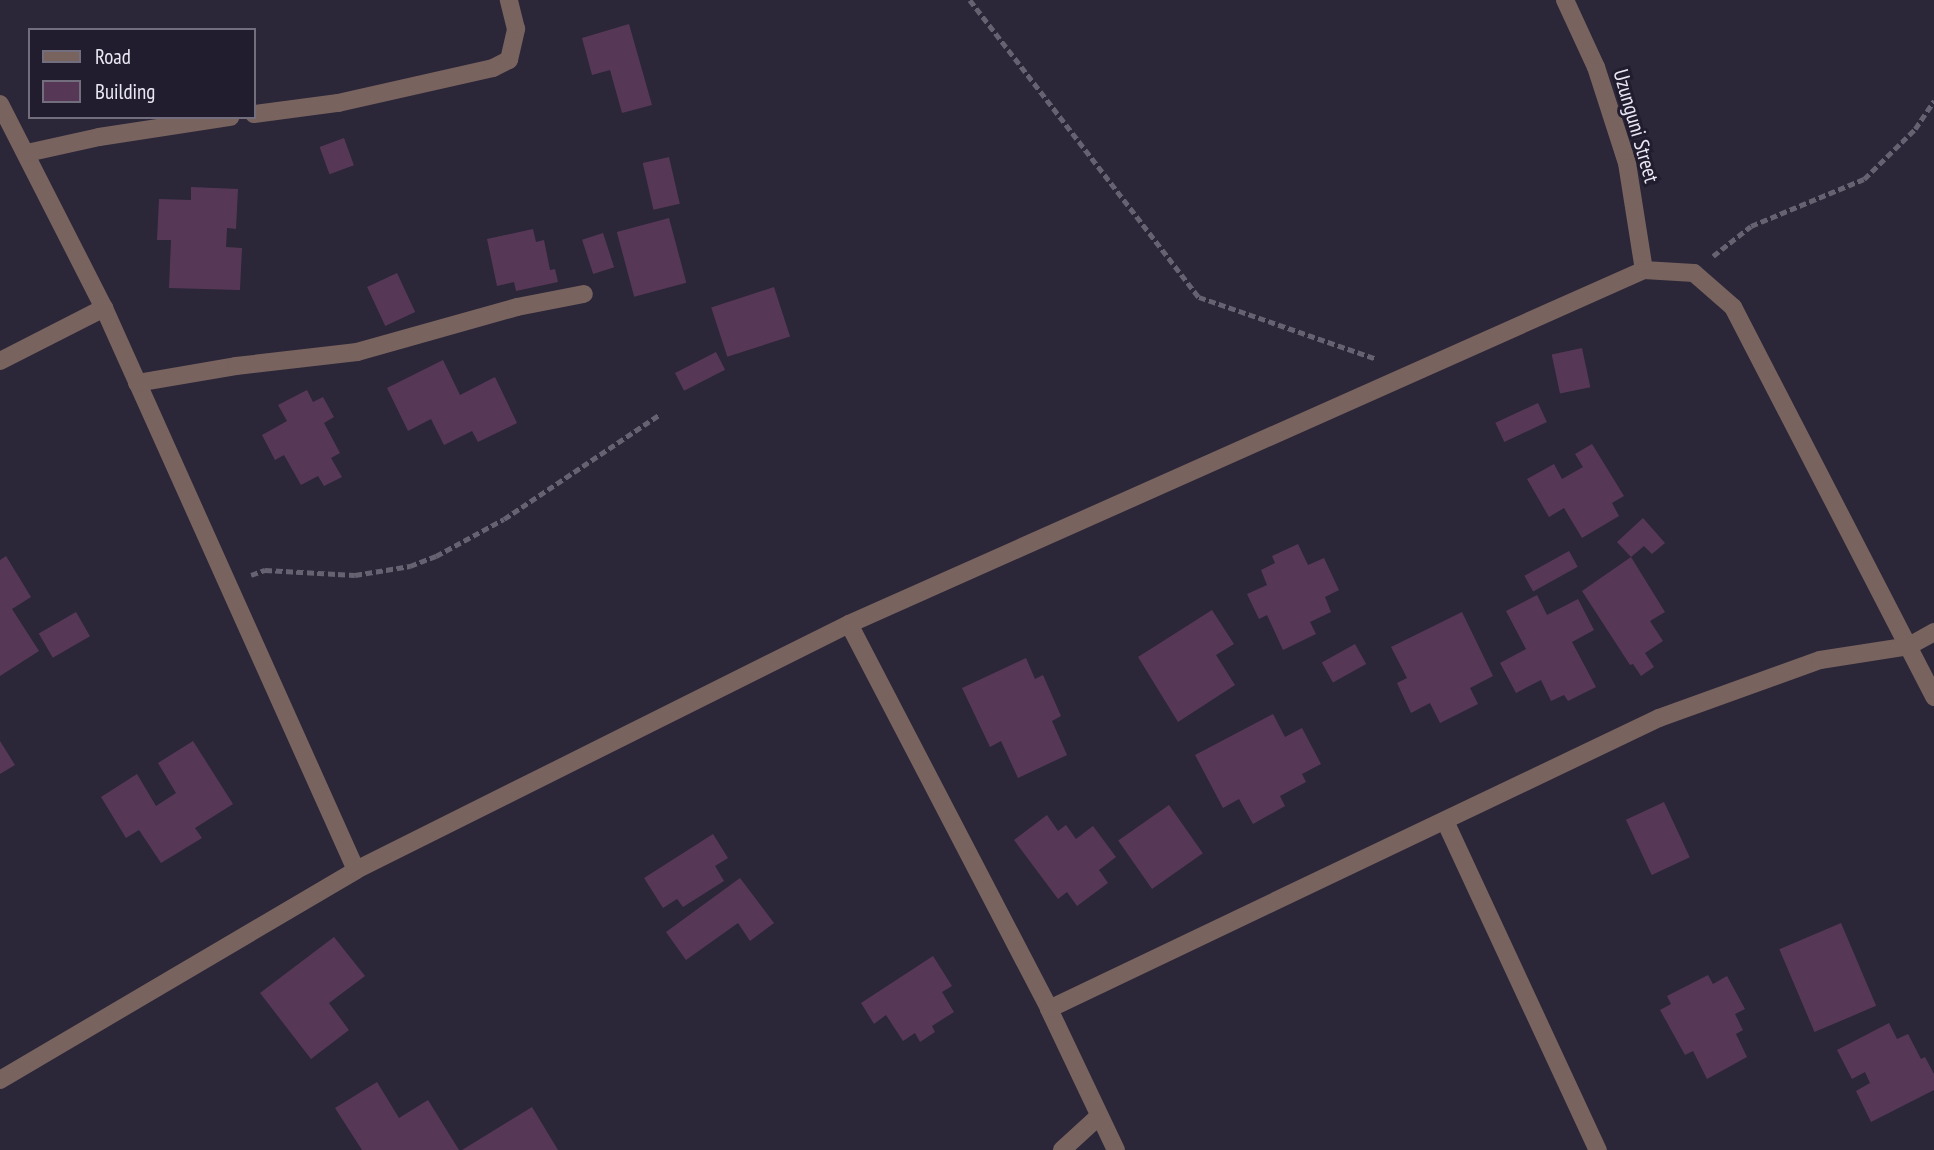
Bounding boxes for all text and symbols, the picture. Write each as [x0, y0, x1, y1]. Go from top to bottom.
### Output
legend [28, 28, 256, 119]
text: Road [95, 43, 131, 70]
street label: Uzunguni Street [1608, 66, 1664, 186]
text: Building [95, 78, 155, 105]

